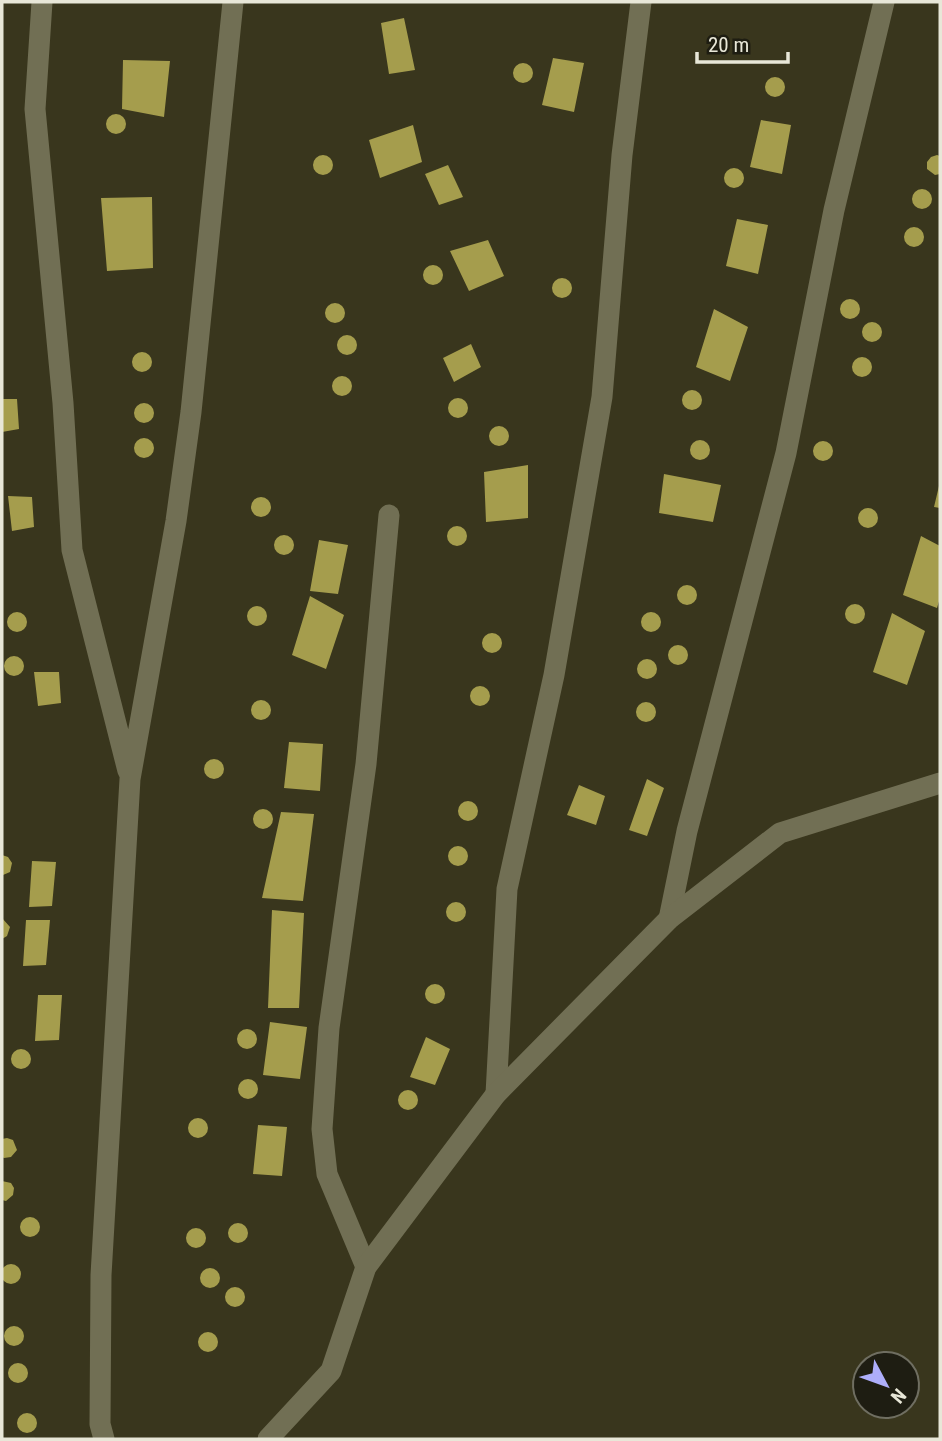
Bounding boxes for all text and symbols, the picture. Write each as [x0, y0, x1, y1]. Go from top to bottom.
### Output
scale bar [697, 21, 788, 65]
text: 20 m [708, 33, 749, 57]
north arrow [851, 1350, 921, 1420]
text: N [886, 1384, 911, 1408]

